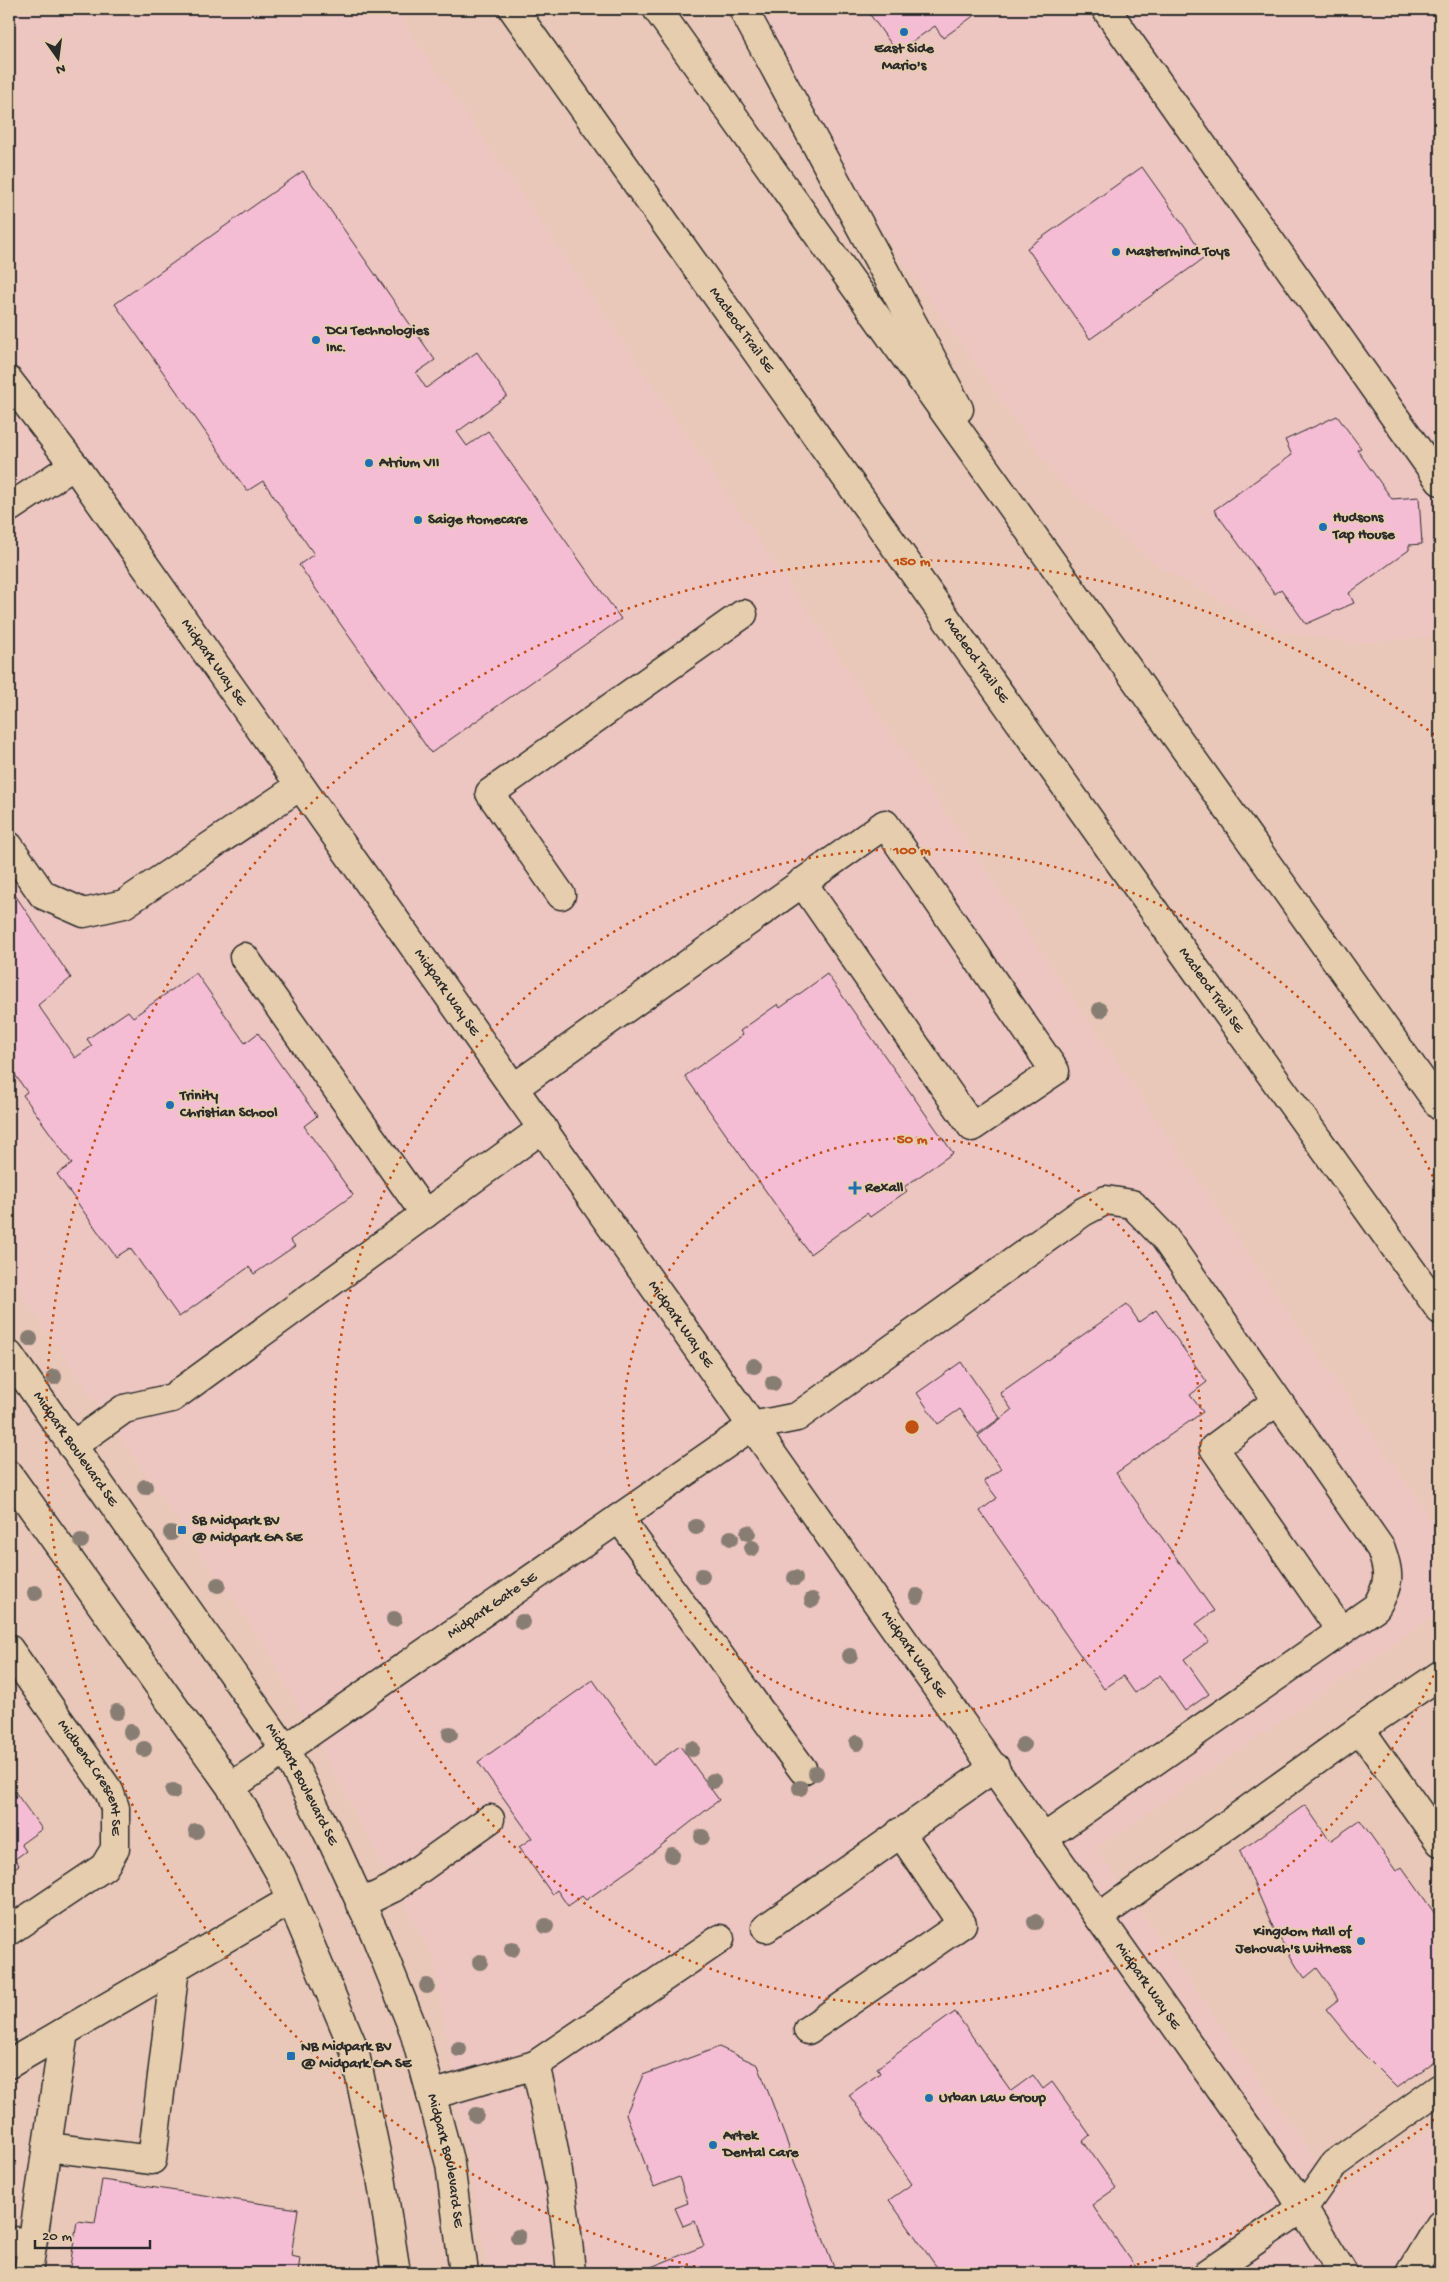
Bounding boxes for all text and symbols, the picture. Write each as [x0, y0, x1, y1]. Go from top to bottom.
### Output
marker: East Side Mario's [898, 26, 910, 38]
north arrow [32, 32, 82, 82]
place label: East Side Mario's [874, 40, 935, 75]
text: N [54, 59, 67, 78]
place label: Mastermind Toys [1126, 243, 1231, 261]
marker: Mastermind Toys [1110, 246, 1122, 258]
street label: Macleod Trail SE [705, 284, 778, 377]
place label: DCI Technologies Inc. [324, 322, 430, 357]
marker: DCI Technologies Inc. [310, 334, 322, 346]
place label: Atrium VII [378, 454, 440, 472]
marker: Atrium VII [363, 457, 375, 469]
place label: Hudsons Tap House [1332, 509, 1396, 544]
place label: Saige Homecare [428, 511, 529, 529]
marker: Saige Homecare [412, 514, 424, 526]
marker: Hudsons Tap House [1317, 521, 1329, 533]
text: 150 m [893, 553, 931, 571]
street label: Macleod Trail SE [939, 614, 1013, 707]
street label: Midpark Way SE [177, 616, 251, 710]
text: 100 m [892, 842, 931, 860]
street label: Macleod Trail SE [1174, 944, 1248, 1037]
street label: Midpark Way SE [410, 946, 484, 1040]
place label: Trinity Christian School [179, 1087, 278, 1122]
marker: Trinity Christian School [164, 1099, 176, 1111]
text: 50 m [897, 1131, 928, 1149]
place label: Rexall [864, 1179, 904, 1197]
marker: Rexall [849, 1182, 861, 1194]
street label: Midpark Way SE [644, 1277, 718, 1372]
street label: Midpark Boulevard SE [29, 1388, 122, 1511]
centre of rings [903, 1418, 921, 1436]
place label: SB Midpark BV @ Midpark GA SE [192, 1512, 304, 1547]
marker: SB Midpark BV @ Midpark GA SE [176, 1524, 188, 1536]
street label: Midpark Gate SE [444, 1568, 541, 1643]
street label: Midpark Way SE [877, 1607, 951, 1702]
street label: Midbend Crescent SE [53, 1716, 124, 1836]
street label: Midpark Boulevard SE [261, 1720, 342, 1849]
place label: Kingdom Hall of Jehovah's Witness [1235, 1923, 1352, 1958]
marker: Kingdom Hall of Jehovah's Witness [1355, 1935, 1367, 1947]
street label: Midpark Way SE [1111, 1939, 1185, 2034]
place label: NB Midpark BV @ Midpark GA SE [301, 2038, 413, 2073]
marker: NB Midpark BV @ Midpark GA SE [285, 2050, 297, 2062]
place label: Urban Law Group [939, 2089, 1046, 2107]
street label: Midpark Boulevard SE [422, 2092, 467, 2229]
marker: Urban Law Group [923, 2092, 935, 2104]
place label: Artek Dental Care [721, 2127, 800, 2162]
marker: Artek Dental Care [707, 2139, 719, 2151]
scale bar [35, 2217, 150, 2249]
text: 20 m [42, 2228, 72, 2246]

